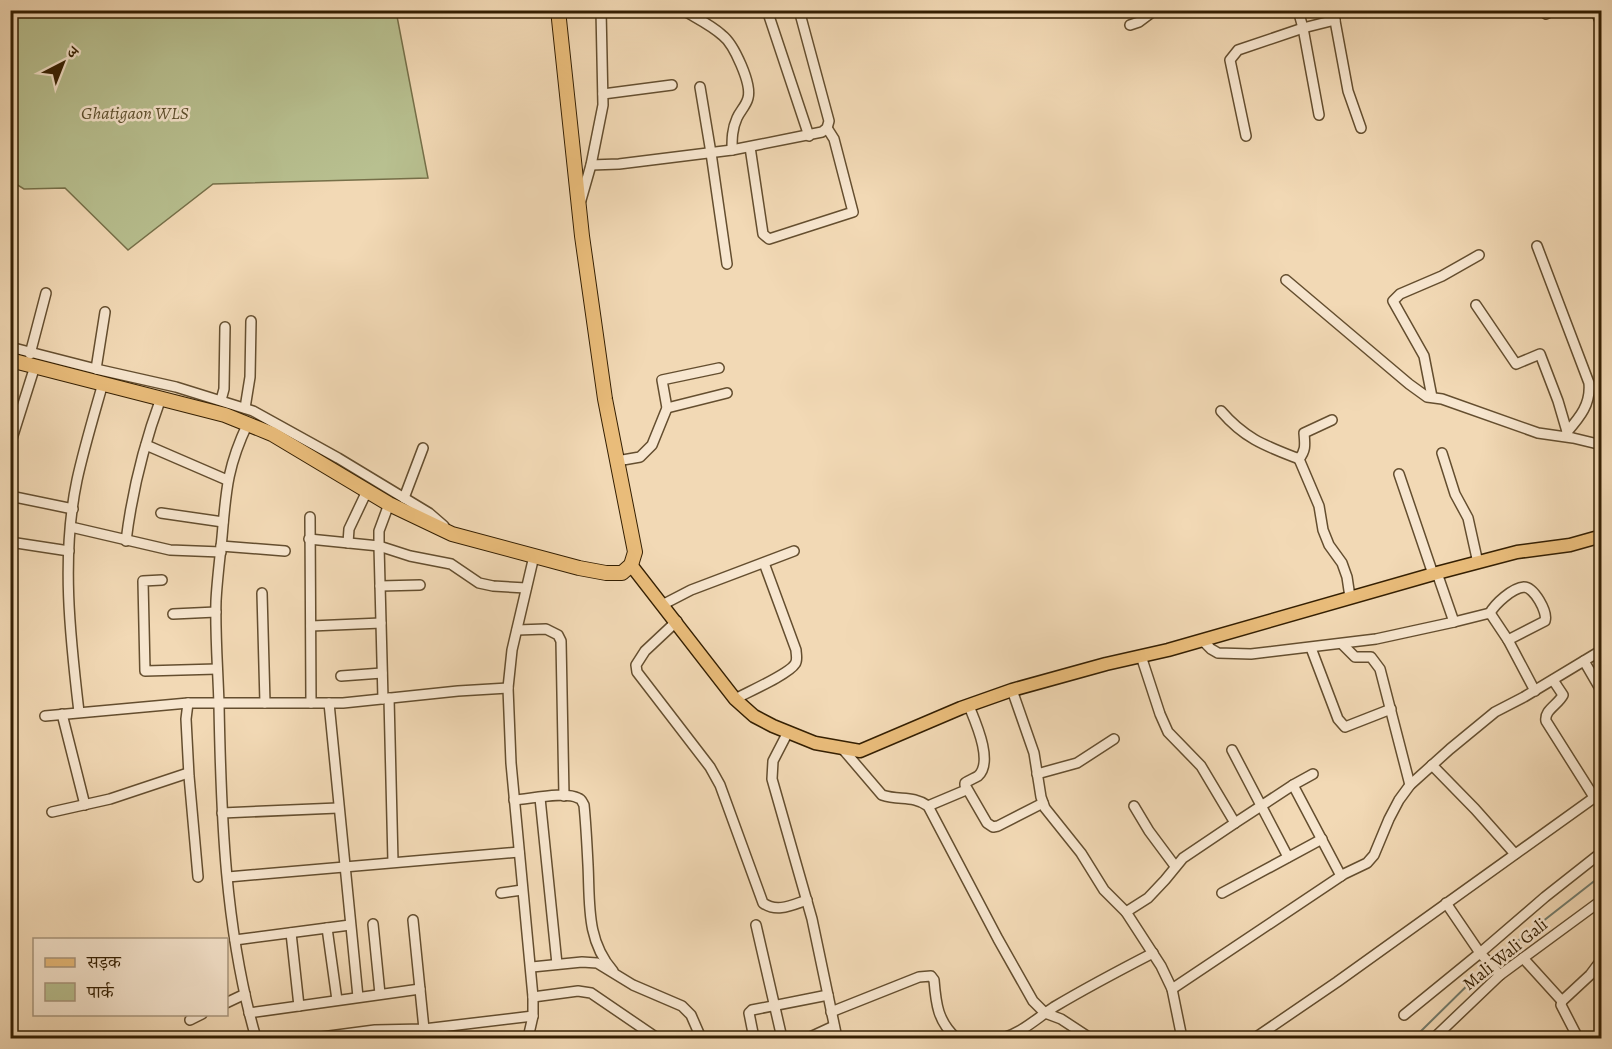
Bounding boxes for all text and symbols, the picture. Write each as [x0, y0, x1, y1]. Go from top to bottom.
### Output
north arrow [33, 33, 93, 93]
text: उ [61, 41, 84, 65]
park label: Ghatigaon WLS [81, 101, 189, 125]
street label: Mali Wali Gali [1457, 912, 1553, 996]
legend [33, 938, 228, 1016]
text: सड़क [86, 950, 122, 974]
text: पार्क [86, 980, 115, 1004]

